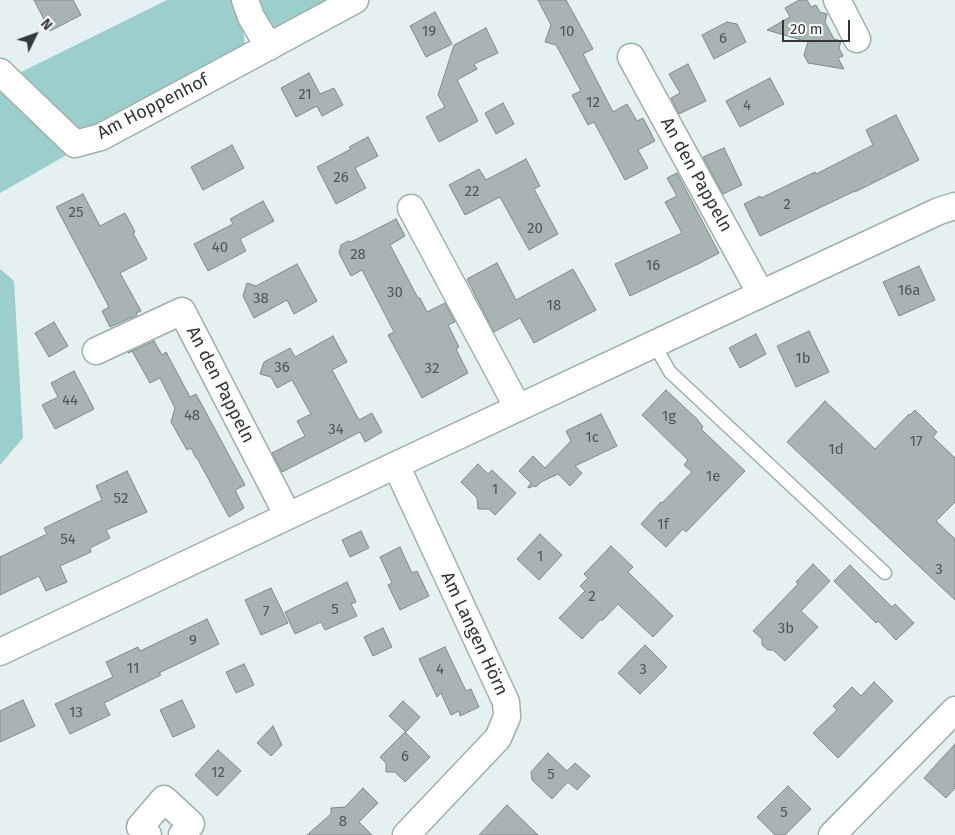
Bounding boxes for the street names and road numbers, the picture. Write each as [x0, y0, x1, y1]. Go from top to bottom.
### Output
street label: Am Hoppenhof [94, 70, 212, 144]
street label: An den Pappeln [656, 114, 736, 236]
street label: An den Pappeln [181, 323, 259, 447]
street label: Am Langen Hörn [436, 569, 512, 699]

